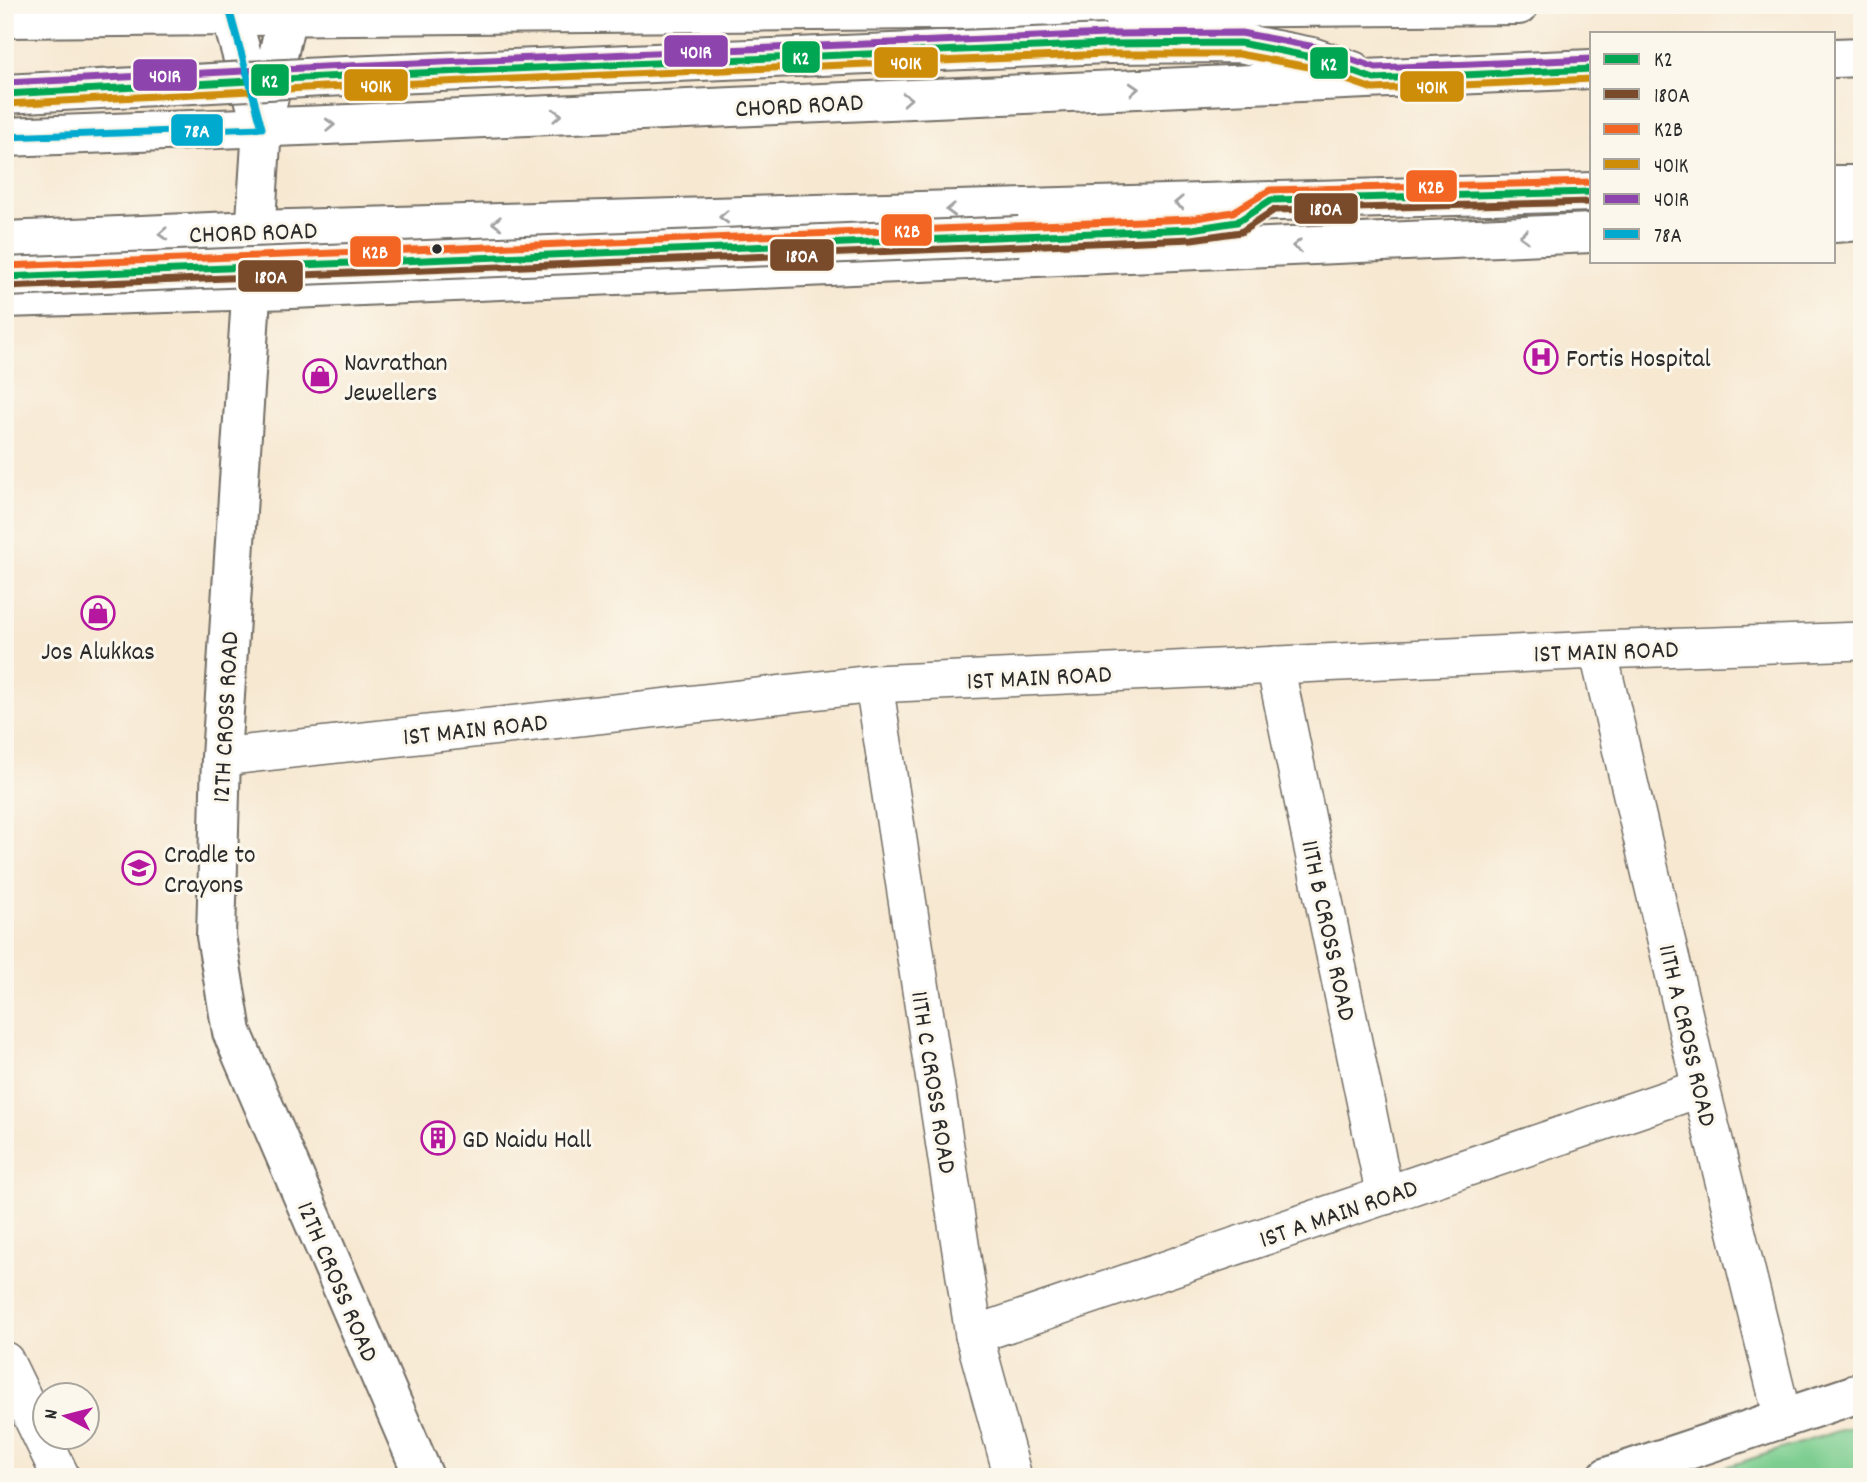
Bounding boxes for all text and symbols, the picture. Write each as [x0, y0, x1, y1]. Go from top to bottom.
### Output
legend [1590, 32, 1836, 262]
line badge: 401R [663, 34, 729, 68]
line badge: K2 [781, 40, 821, 74]
text: 401R [680, 41, 712, 68]
line badge: 401K [873, 46, 939, 79]
line badge: K2 [1309, 46, 1349, 80]
text: K2 [792, 47, 810, 74]
text: K2 [1654, 47, 1673, 77]
text: 401K [890, 52, 922, 79]
text: K2 [1320, 53, 1338, 80]
line badge: 401R [132, 58, 198, 92]
line badge: K2 [250, 63, 290, 97]
text: 401R [149, 65, 181, 92]
line badge: 401K [343, 68, 409, 102]
text: K2 [261, 70, 279, 97]
line badge: 401K [1399, 70, 1465, 103]
text: 401K [360, 75, 392, 102]
text: 401K [1416, 76, 1448, 103]
one-way arrow [1129, 82, 1140, 97]
text: 180A [1654, 83, 1690, 113]
street label: CHORD ROAD [734, 86, 864, 129]
one-way arrow [902, 92, 913, 107]
one-way arrow [552, 107, 563, 122]
line badge: 78A [170, 113, 224, 147]
one-way arrow [325, 117, 336, 132]
text: K2B [1654, 117, 1683, 147]
text: 78A [184, 120, 210, 147]
text: 401K [1654, 153, 1689, 183]
line badge: K2B [1405, 169, 1458, 203]
text: K2B [1418, 176, 1444, 203]
text: 401R [1654, 187, 1689, 217]
line badge: 180A [1293, 192, 1359, 225]
one-way arrow [1173, 195, 1183, 211]
text: 180A [1310, 198, 1342, 225]
one-way arrow [946, 202, 957, 217]
one-way arrow [718, 209, 729, 224]
line badge: K2B [880, 213, 933, 247]
street label: CHORD ROAD [188, 214, 318, 255]
one-way arrow [491, 216, 502, 231]
text: K2B [894, 220, 920, 247]
text: 78A [1654, 223, 1682, 253]
one-way arrow [157, 227, 168, 242]
one-way arrow [1518, 229, 1529, 244]
line badge: K2B [349, 235, 402, 268]
line badge: 180A [769, 238, 835, 272]
one-way arrow [1291, 239, 1302, 254]
text: K2B [362, 241, 388, 268]
unlabelled marker [430, 242, 444, 256]
text: 180A [786, 245, 818, 272]
line badge: 180A [237, 259, 304, 293]
text: 180A [255, 266, 287, 293]
hospital icon: Fortis Hospital [1522, 338, 1560, 376]
place label: Fortis Hospital [1566, 342, 1711, 379]
place label: Navrathan Jewellers [344, 346, 447, 413]
shop icon: Navrathan Jewellers [301, 357, 339, 395]
shop icon: Jos Alukkas [79, 594, 117, 632]
street label: 12TH CROSS ROAD [205, 631, 250, 804]
street label: 1ST MAIN ROAD [1533, 632, 1679, 675]
place label: Jos Alukkas [41, 635, 155, 672]
street label: 1ST MAIN ROAD [966, 657, 1113, 702]
street label: 1ST MAIN ROAD [401, 706, 549, 757]
street label: 11TH B CROSS ROAD [1289, 837, 1364, 1024]
place label: Cradle to Crayons [164, 838, 256, 905]
school or university icon: Cradle to Crayons [120, 849, 158, 887]
street label: 11TH A CROSS ROAD [1647, 941, 1725, 1130]
street label: 11TH C CROSS ROAD [899, 989, 964, 1176]
building icon: GD Naidu Hall [419, 1119, 457, 1157]
place label: GD Naidu Hall [462, 1123, 592, 1160]
street label: 1ST A MAIN ROAD [1255, 1171, 1423, 1260]
street label: 12TH CROSS ROAD [285, 1196, 386, 1368]
north arrow [32, 1380, 102, 1450]
text: N [39, 1408, 67, 1421]

